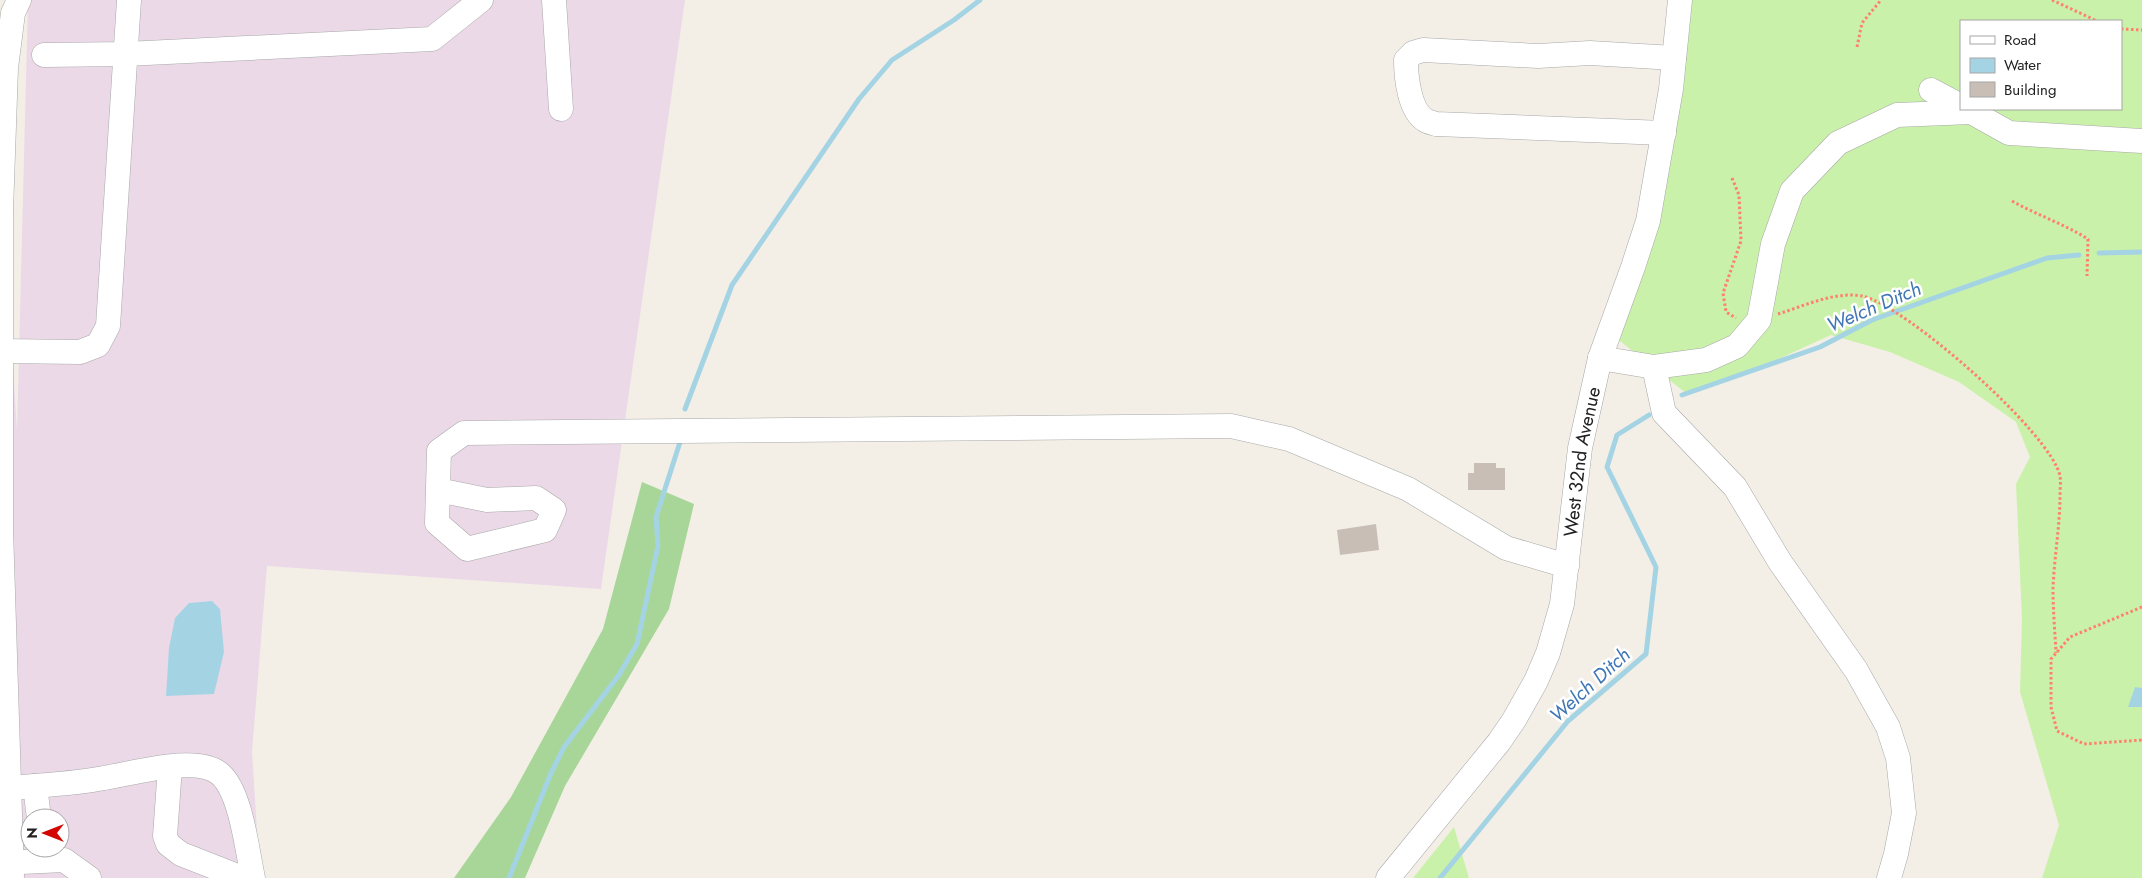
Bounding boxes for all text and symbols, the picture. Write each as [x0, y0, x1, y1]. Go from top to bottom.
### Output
legend [1960, 20, 2122, 110]
text: Road [2004, 29, 2036, 51]
text: Water [2004, 54, 2042, 76]
text: Building [2004, 79, 2056, 101]
water label: Welch Ditch [1822, 274, 1926, 340]
street label: West 32nd Avenue [1556, 384, 1607, 538]
water label: Welch Ditch [1543, 641, 1637, 729]
north arrow [20, 808, 70, 858]
text: N [22, 827, 42, 839]

